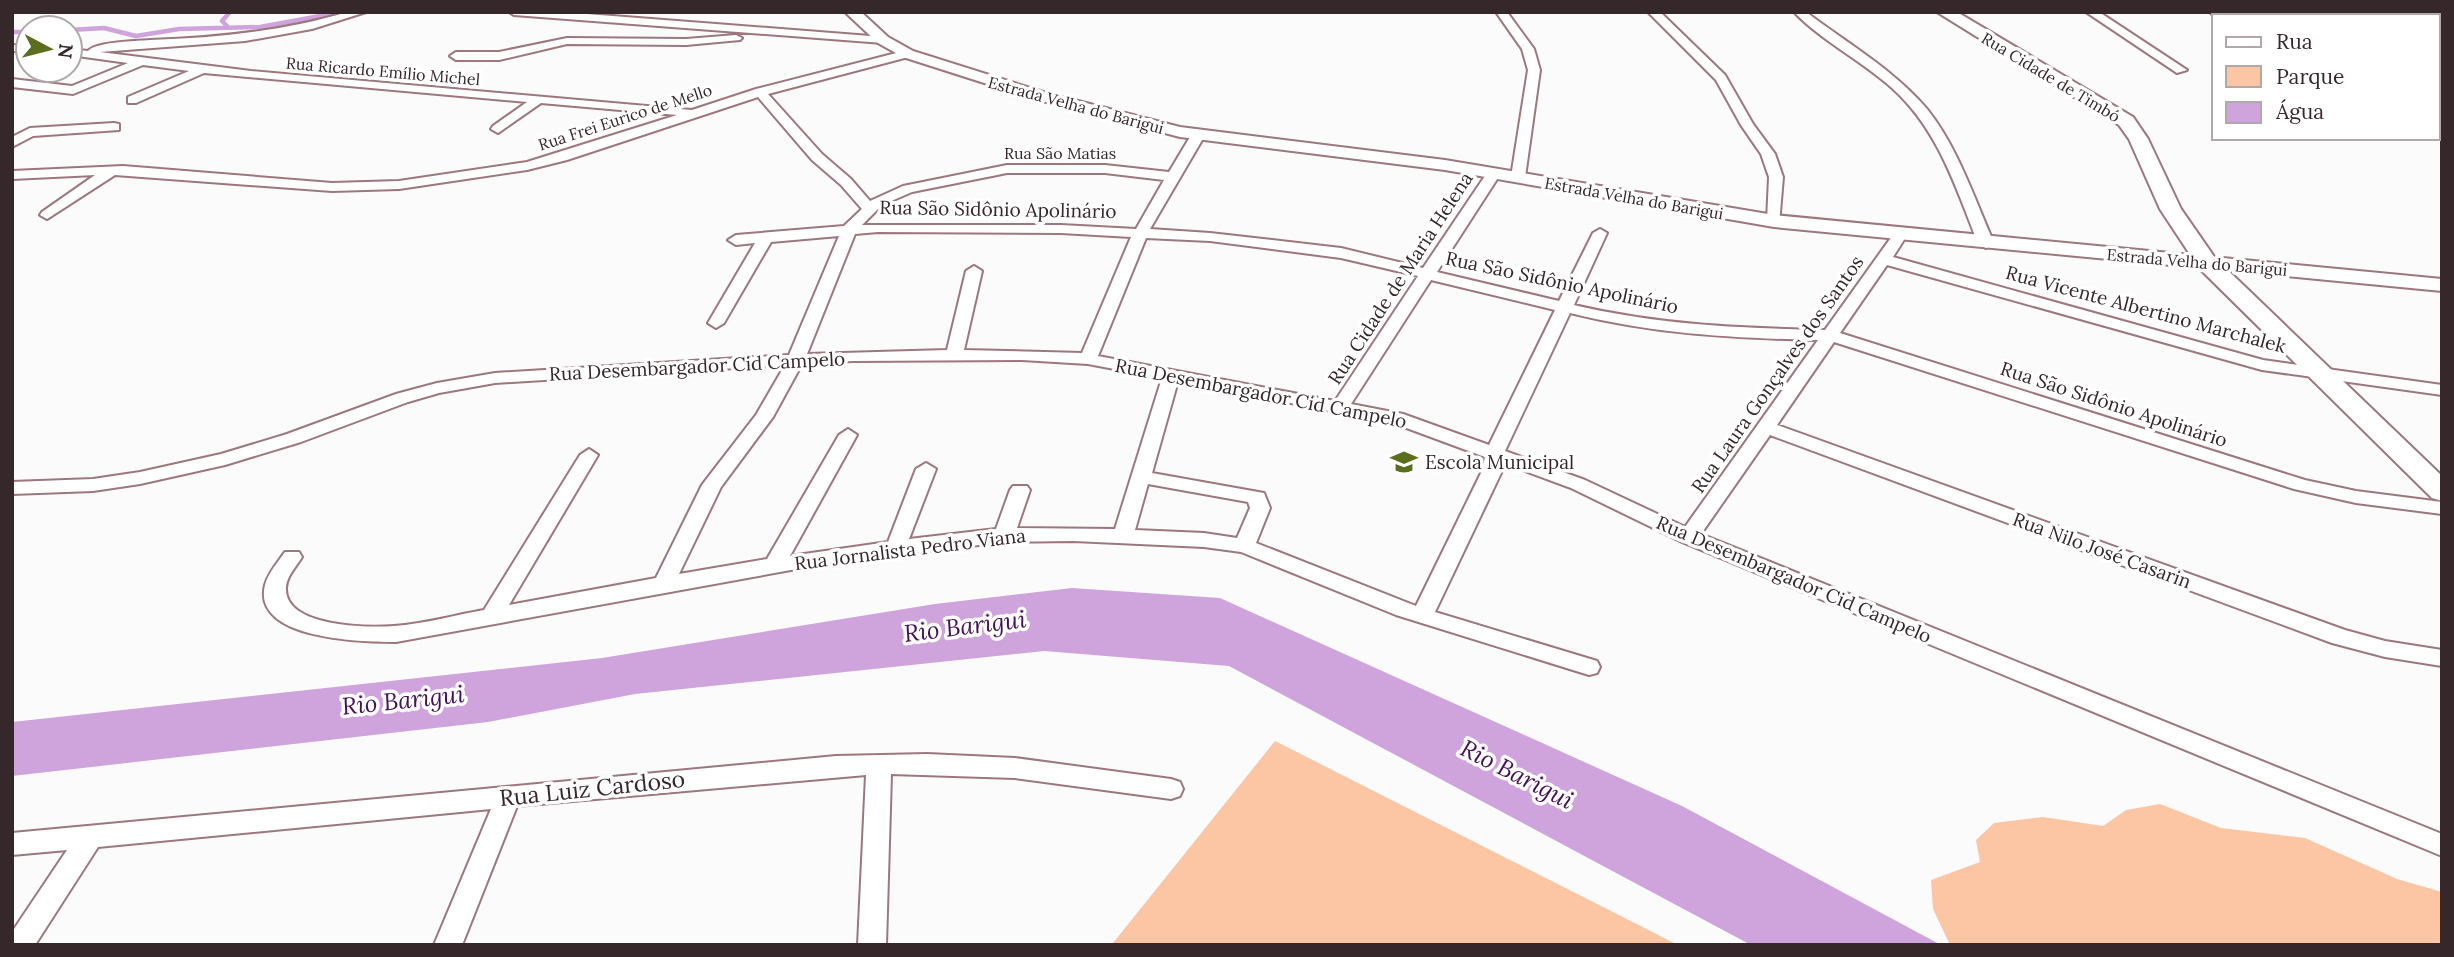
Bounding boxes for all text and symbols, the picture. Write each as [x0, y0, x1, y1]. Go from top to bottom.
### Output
north arrow [14, 14, 84, 84]
legend [2212, 14, 2440, 140]
street label: Rua Cidade de Timbó [1978, 28, 2124, 126]
text: Rua [2276, 28, 2313, 55]
text: N [53, 42, 79, 60]
street label: Rua Ricardo Emílio Michel [285, 53, 481, 89]
text: Parque [2276, 63, 2344, 90]
street label: Estrada Velha do Barigui [986, 72, 1166, 138]
street label: Rua Frei Eurico de Mello [536, 79, 714, 155]
text: Água [2275, 98, 2324, 125]
street label: Rua São Matias [1004, 143, 1116, 163]
street label: Rua Cidade de Maria Helena [1322, 167, 1478, 389]
street label: Estrada Velha do Barigui [1543, 172, 1725, 224]
street label: Rua São Sidônio Apolinário [879, 195, 1117, 223]
street label: Estrada Velha do Barigui [2106, 244, 2288, 280]
street label: Rua São Sidônio Apolinário [1444, 246, 1680, 318]
street label: Rua Laura Gonçalves dos Santos [1686, 250, 1869, 497]
street label: Rua Vicente Albertino Marchalek [2003, 260, 2290, 358]
street label: Rua Desembargador Cid Campelo [548, 346, 846, 386]
street label: Rua Desembargador Cid Campelo [1113, 353, 1409, 433]
street label: Rua São Sidônio Apolinário [1998, 356, 2230, 452]
school or university icon: Escola Municipal [1389, 447, 1419, 477]
place label: Escola Municipal [1425, 450, 1574, 474]
street label: Rua Nilo José Casarin [2009, 507, 2195, 593]
street label: Rua Desembargador Cid Campelo [1653, 510, 1935, 648]
street label: Rua Jornalista Pedro Viana [793, 523, 1027, 575]
water label: Rio Barigui [902, 603, 1028, 649]
water label: Rio Barigui [340, 678, 466, 722]
water label: Rio Barigui [1455, 732, 1579, 816]
street label: Rua Luiz Cardoso [498, 764, 686, 812]

